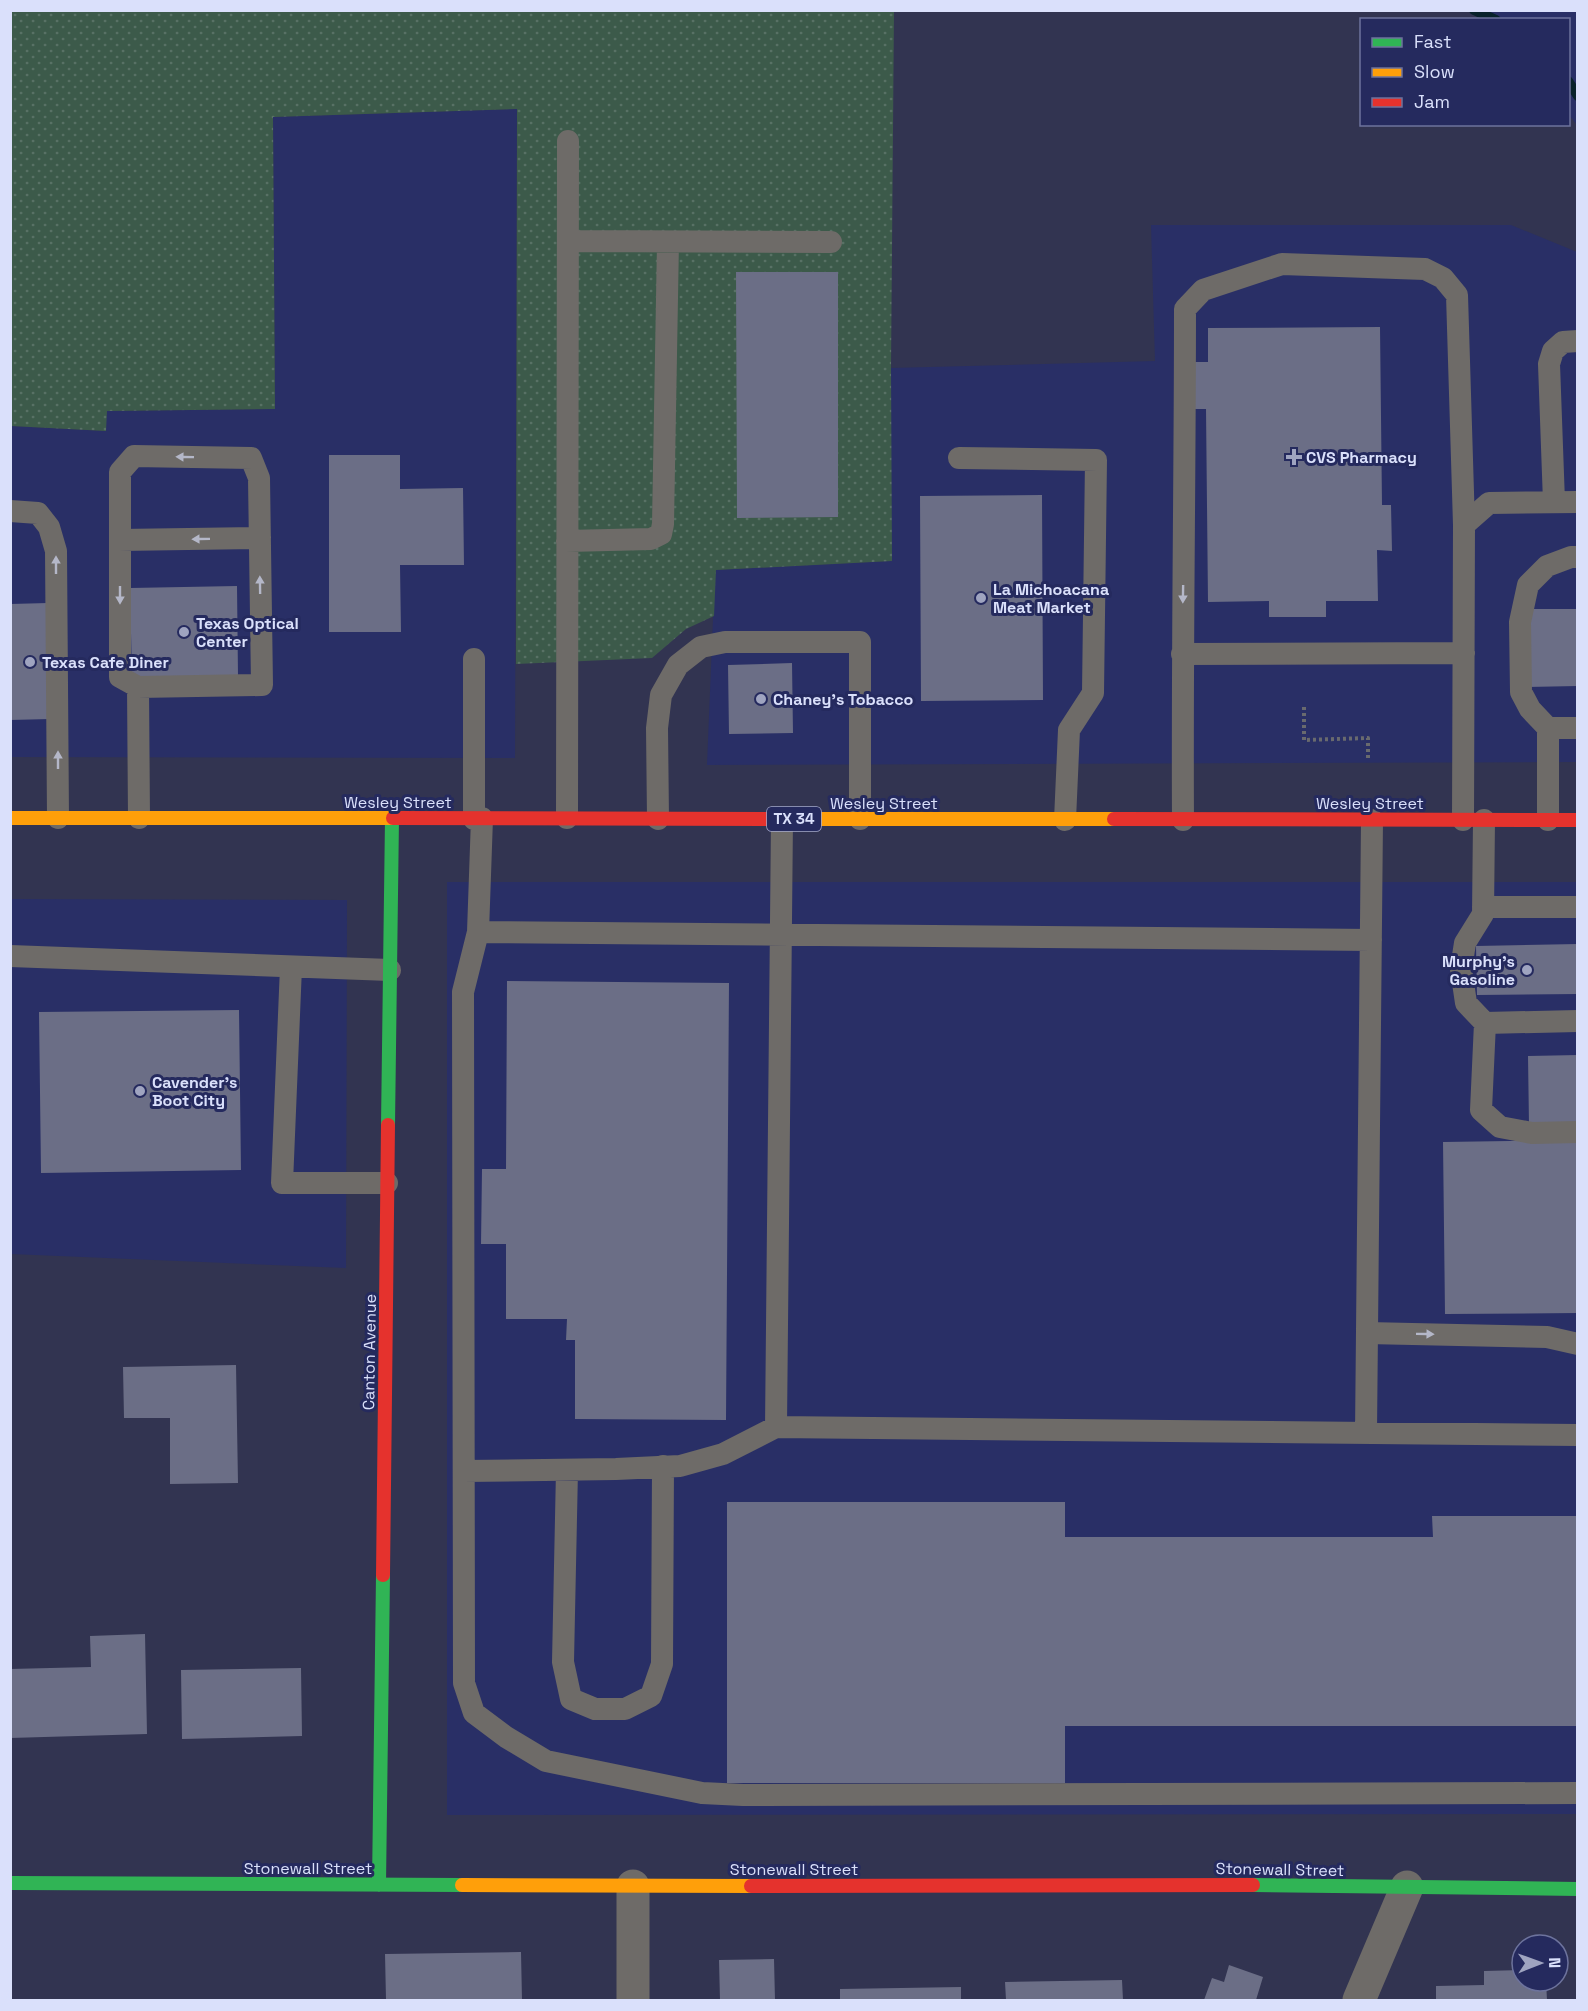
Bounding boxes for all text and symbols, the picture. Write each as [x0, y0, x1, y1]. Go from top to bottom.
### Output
legend [1360, 18, 1570, 126]
text: Fast [1414, 30, 1451, 53]
text: Slow [1414, 60, 1455, 83]
text: Jam [1414, 90, 1450, 113]
place label: CVS Pharmacy [1306, 447, 1417, 468]
marker: CVS Pharmacy [1287, 450, 1301, 464]
one-way arrow [175, 452, 194, 462]
one-way arrow [192, 534, 211, 544]
one-way arrow [51, 555, 61, 574]
one-way arrow [256, 575, 265, 594]
place label: La Michoacana Meat Market [993, 579, 1109, 618]
one-way arrow [1178, 585, 1188, 604]
one-way arrow [115, 586, 125, 605]
marker: La Michoacana Meat Market [974, 591, 988, 605]
place label: Texas Optical Center [196, 613, 299, 652]
marker: Texas Optical Center [177, 625, 191, 639]
place label: Texas Cafe Diner [42, 652, 169, 673]
marker: Texas Cafe Diner [23, 655, 37, 669]
place label: Chaney's Tobacco [773, 689, 914, 710]
marker: Chaney's Tobacco [754, 692, 768, 706]
one-way arrow [53, 750, 63, 769]
street label: Wesley Street [344, 792, 452, 813]
street label: Wesley Street [830, 793, 938, 814]
street label: Wesley Street [1316, 793, 1424, 814]
road number: TX 34 [767, 807, 821, 831]
place label: Murphy's Gasoline [1442, 951, 1515, 990]
marker: Murphy's Gasoline [1520, 963, 1534, 977]
place label: Cavender's Boot City [152, 1072, 237, 1111]
marker: Cavender's Boot City [133, 1084, 147, 1098]
street label: Canton Avenue [358, 1294, 381, 1410]
one-way arrow [1416, 1330, 1435, 1339]
street label: Stonewall Street [244, 1858, 372, 1879]
street label: Stonewall Street [1216, 1858, 1344, 1881]
street label: Stonewall Street [730, 1859, 858, 1880]
north arrow [1510, 1933, 1570, 1993]
text: N [1544, 1957, 1565, 1968]

